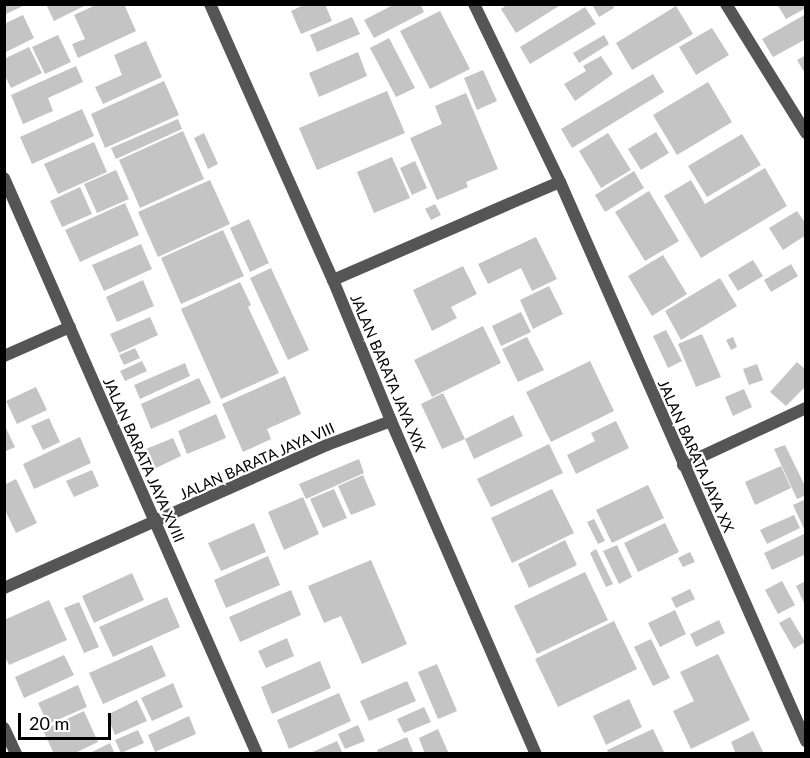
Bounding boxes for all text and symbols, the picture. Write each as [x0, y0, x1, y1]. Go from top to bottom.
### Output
street label: JALAN BARATA JAYA XIX [346, 291, 430, 455]
street label: JALAN BARATA JAYA XVIII [99, 374, 189, 546]
street label: JALAN BARATA JAYA XX [654, 376, 738, 536]
street label: JALAN BARATA JAYA VIII [176, 418, 338, 504]
scale bar [21, 701, 114, 739]
text: 20 m [29, 712, 69, 734]

